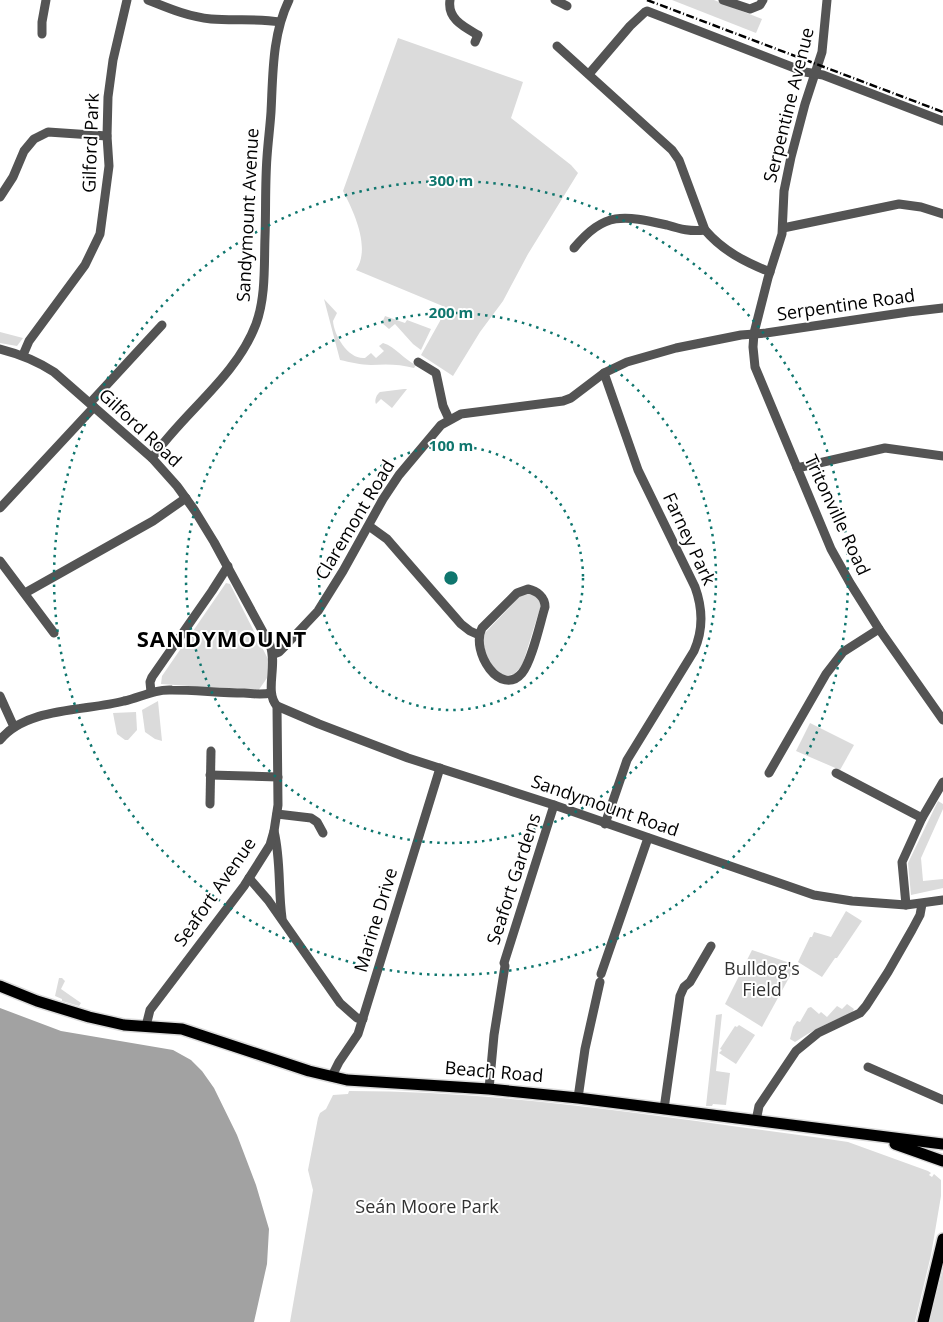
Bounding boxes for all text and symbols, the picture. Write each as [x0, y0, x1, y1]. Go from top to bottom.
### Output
street label: Serpentine Avenue [757, 25, 819, 185]
street label: Gilford Park [76, 92, 104, 193]
street label: Sandymount Avenue [230, 127, 264, 303]
text: 300 m [429, 170, 473, 190]
street label: Serpentine Road [775, 282, 916, 326]
text: 200 m [429, 302, 473, 322]
street label: Gilford Road [94, 383, 187, 472]
text: 100 m [429, 435, 473, 455]
street label: Tritonville Road [799, 450, 876, 579]
street label: Claremont Road [309, 455, 399, 584]
street label: Farney Park [658, 489, 722, 589]
centre of rings [442, 569, 460, 587]
district label: SANDYMOUNT [137, 623, 307, 653]
street label: Sandymount Road [528, 769, 682, 842]
street label: Seafort Gardens [481, 810, 546, 947]
street label: Seafort Avenue [168, 832, 261, 951]
street label: Marine Drive [348, 865, 402, 975]
park label: Bulldog's Field [724, 956, 800, 1001]
street label: Beach Road [444, 1055, 544, 1087]
park label: Seán Moore Park [355, 1194, 499, 1218]

